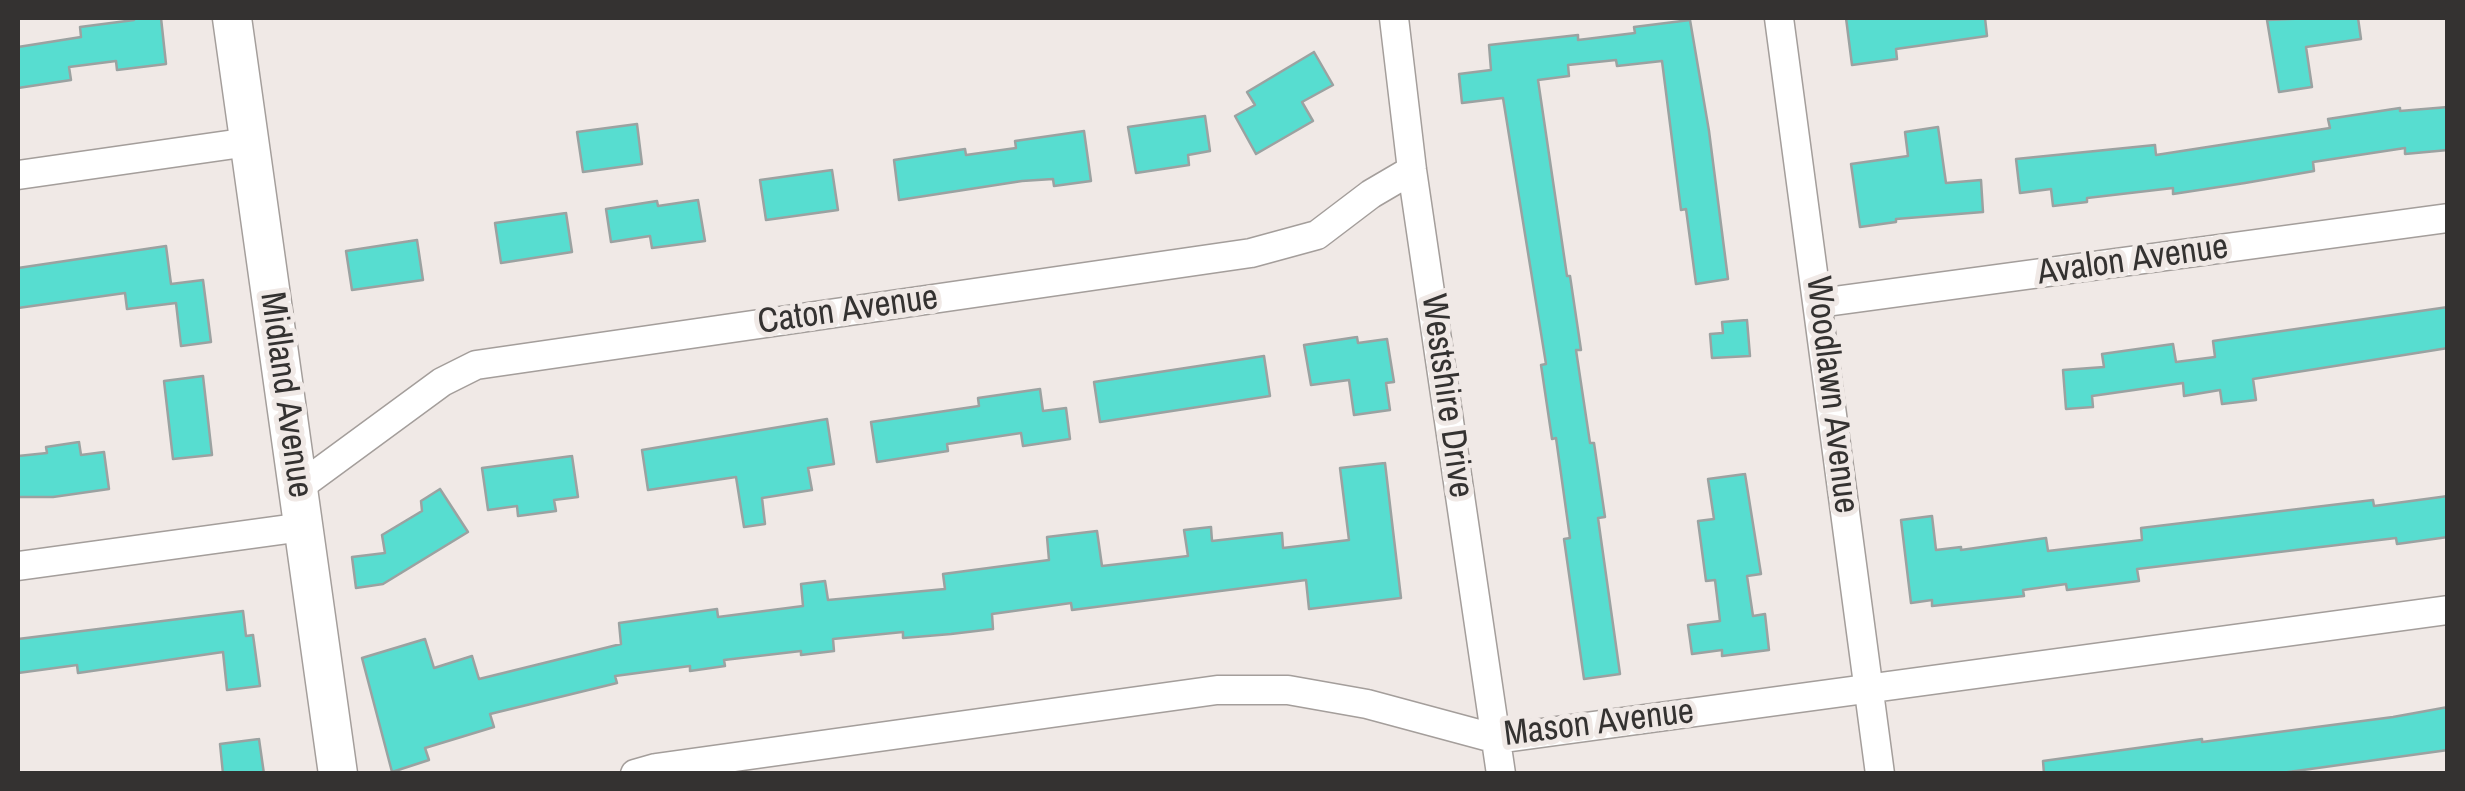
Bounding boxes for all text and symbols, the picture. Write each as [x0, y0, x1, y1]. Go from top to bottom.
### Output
street label: Avalon Avenue [2035, 227, 2231, 295]
street label: Woodlawn Avenue [1796, 274, 1866, 516]
street label: Caton Avenue [755, 278, 941, 344]
street label: Midland Avenue [250, 290, 320, 500]
street label: Westshire Drive [1411, 291, 1481, 501]
street label: Mason Avenue [1502, 692, 1696, 756]

